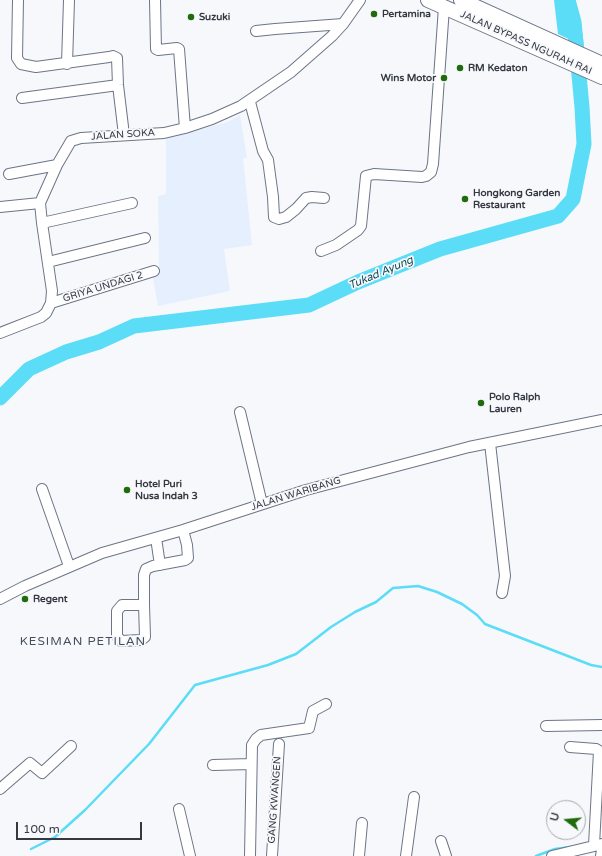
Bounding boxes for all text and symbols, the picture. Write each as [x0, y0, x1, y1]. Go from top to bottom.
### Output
place label: Pertamina [382, 8, 431, 20]
street label: JALAN BYPASS NGURAH RAI [458, 8, 594, 78]
marker: Pertamina [369, 9, 379, 19]
place label: Suzuki [199, 11, 230, 23]
marker: Suzuki [186, 12, 196, 22]
place label: RM Kedaton [468, 62, 527, 74]
marker: RM Kedaton [455, 63, 465, 73]
place label: Wins Motor [381, 72, 436, 84]
marker: Wins Motor [439, 73, 449, 83]
street label: JALAN SOKA [91, 127, 155, 143]
place label: Hongkong Garden Restaurant [473, 187, 560, 210]
marker: Hongkong Garden Restaurant [460, 194, 470, 204]
water label: Tukad Ayung [347, 254, 415, 292]
street label: GRIYA UNDAGI 2 [62, 269, 144, 305]
place label: Polo Ralph Lauren [489, 391, 540, 414]
marker: Polo Ralph Lauren [476, 398, 486, 408]
street label: JALAN WARIBANG [250, 475, 342, 513]
place label: Hotel Puri Nusa Indah 3 [135, 478, 198, 502]
marker: Hotel Puri Nusa Indah 3 [122, 485, 132, 495]
place label: Regent [33, 593, 68, 605]
marker: Regent [20, 594, 30, 604]
district label: KESIMAN PETILAN [20, 635, 146, 649]
street label: GANG KWANGEN [266, 756, 284, 844]
north arrow [546, 800, 586, 840]
text: U [548, 811, 562, 823]
scale bar [18, 814, 144, 840]
text: 100 m [23, 822, 60, 836]

